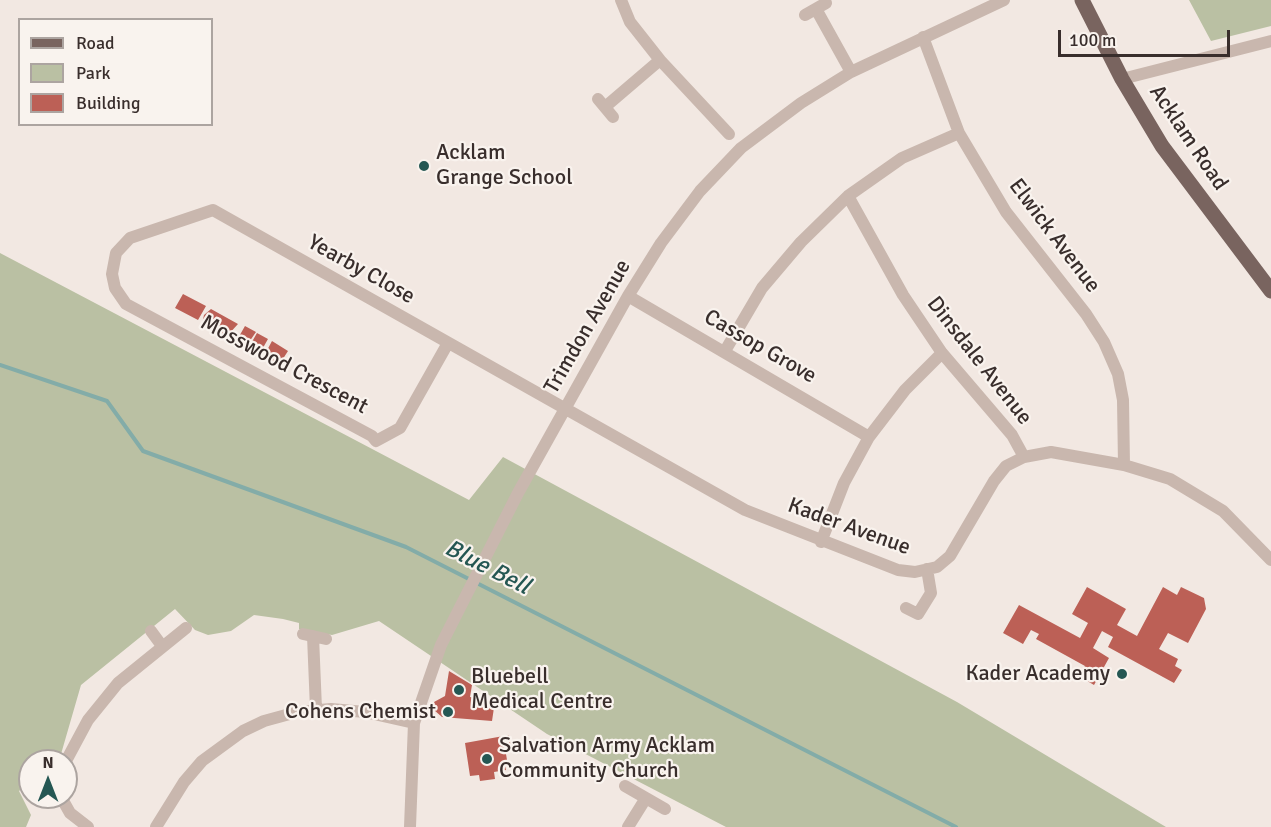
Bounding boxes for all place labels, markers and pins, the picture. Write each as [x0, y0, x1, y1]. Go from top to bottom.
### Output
place label: Acklam Grange School [436, 140, 573, 192]
marker: Acklam Grange School [417, 159, 431, 173]
place label: Kader Academy [965, 661, 1110, 687]
place label: Bluebell Medical Centre [471, 664, 613, 716]
marker: Kader Academy [1115, 667, 1129, 681]
marker: Bluebell Medical Centre [452, 683, 466, 697]
place label: Cohens Chemist [285, 699, 436, 725]
marker: Cohens Chemist [441, 705, 455, 719]
place label: Salvation Army Acklam Community Church [499, 733, 715, 784]
marker: Salvation Army Acklam Community Church [480, 752, 494, 766]

